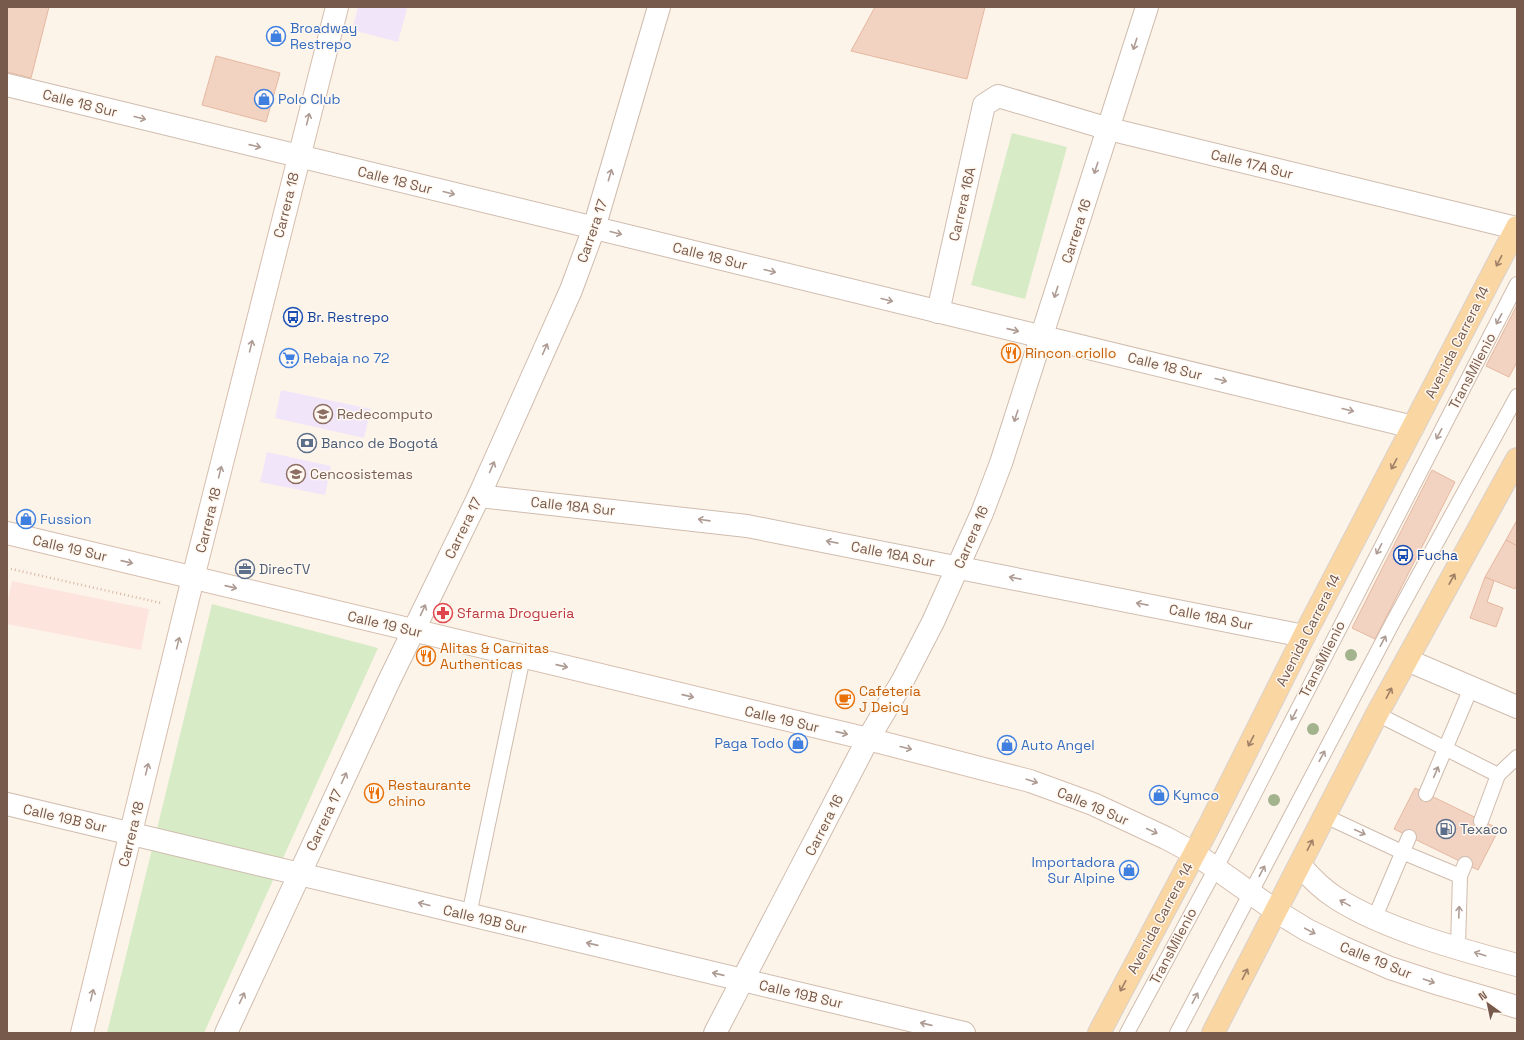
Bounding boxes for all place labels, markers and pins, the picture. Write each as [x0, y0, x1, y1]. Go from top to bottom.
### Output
place label: Broadway Restrepo [290, 19, 357, 53]
shop icon: Broadway Restrepo [265, 25, 287, 47]
shop icon: Polo Club [253, 88, 275, 110]
place label: Polo Club [278, 90, 341, 108]
bus stop icon: Br. Restrepo [282, 306, 304, 328]
place label: Br. Restrepo [307, 308, 389, 326]
restaurant icon: Rincon criollo [1000, 342, 1022, 364]
place label: Rincon criollo [1025, 344, 1116, 362]
supermarket icon: Rebaja no 72 [278, 347, 300, 369]
place label: Rebaja no 72 [303, 349, 389, 367]
school or university icon: Redecomputo [312, 403, 334, 425]
place label: Redecomputo [337, 405, 433, 423]
bank icon: Banco de Bogotá [296, 432, 318, 454]
place label: Banco de Bogotá [321, 434, 438, 452]
school or university icon: Cencosistemas [285, 463, 307, 485]
place label: Cencosistemas [310, 465, 413, 483]
shop icon: Fussion [15, 508, 37, 530]
place label: Fussion [40, 510, 92, 528]
bus stop icon: Fucha [1392, 544, 1414, 566]
place label: Fucha [1417, 546, 1458, 564]
office icon: DirecTV [234, 558, 256, 580]
place label: DirecTV [259, 560, 311, 578]
pharmacy icon: Sfarma Drogueria [432, 602, 454, 624]
place label: Sfarma Drogueria [457, 604, 574, 622]
place label: Alitas & Carnitas Authenticas [440, 639, 549, 673]
restaurant icon: Alitas & Carnitas Authenticas [415, 645, 437, 667]
place label: Cafetería J Deicy [859, 682, 921, 716]
cafe icon: Cafetería J Deicy [834, 688, 856, 710]
shop icon: Paga Todo [787, 732, 809, 754]
place label: Paga Todo [714, 734, 784, 752]
shop icon: Auto Angel [996, 734, 1018, 756]
place label: Auto Angel [1021, 736, 1095, 754]
place label: Restaurante chino [388, 776, 471, 810]
restaurant icon: Restaurante chino [363, 782, 385, 804]
shop icon: Kymco [1148, 784, 1170, 806]
place label: Kymco [1173, 786, 1219, 804]
fuel station icon: Texaco [1435, 818, 1457, 840]
place label: Texaco [1460, 820, 1508, 838]
place label: Importadora Sur Alpine [1032, 853, 1115, 887]
shop icon: Importadora Sur Alpine [1118, 859, 1140, 881]

